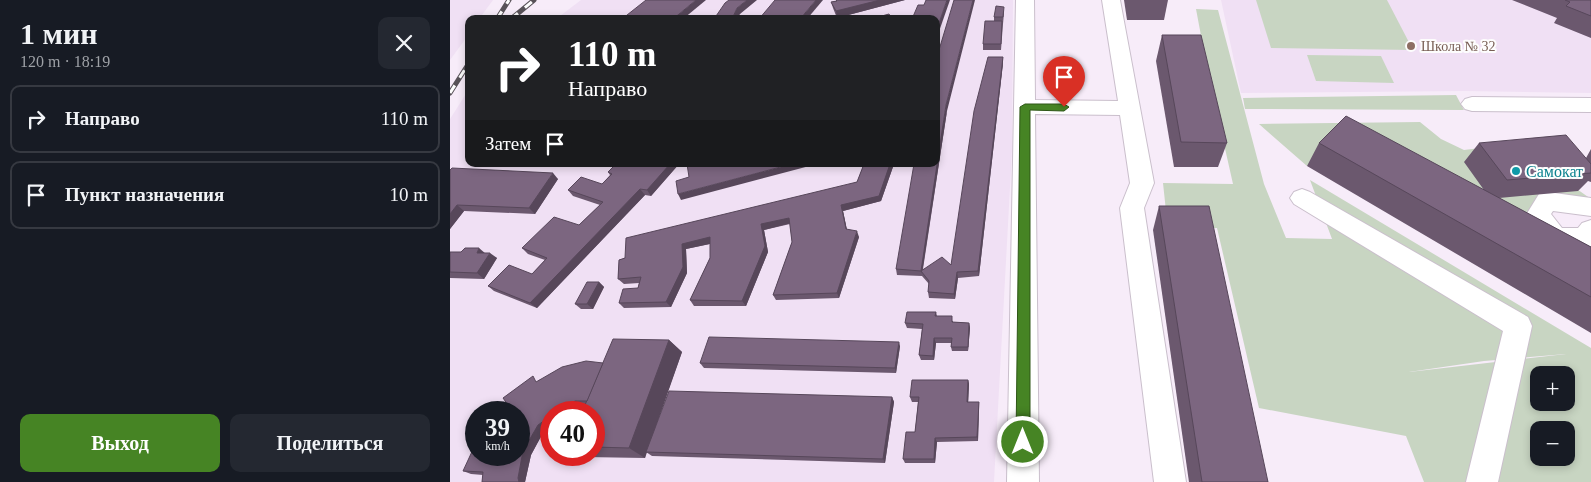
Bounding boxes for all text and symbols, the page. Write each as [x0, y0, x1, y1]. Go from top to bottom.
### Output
text: 1 мин [20, 17, 98, 50]
button: close [378, 17, 430, 69]
icon: right [485, 35, 550, 100]
text: 110 m [568, 35, 656, 74]
place label: Школа № 32 [1421, 39, 1496, 54]
marker: Школа № 32 [1405, 40, 1417, 52]
text: 120 m · 18:19 [20, 53, 110, 70]
pin [1043, 56, 1085, 107]
icon: arrive [1050, 63, 1078, 91]
text: Направо [568, 76, 647, 101]
icon: right [22, 105, 50, 133]
text: Направо [65, 108, 140, 129]
text: 110 m [381, 108, 428, 129]
icon: arrive [541, 130, 569, 158]
text: Затем [485, 133, 531, 154]
place label: Самокат [1526, 163, 1583, 180]
marker: Самокат [1510, 165, 1522, 177]
icon: arrive [22, 181, 50, 209]
text: Пункт назначения [65, 184, 224, 205]
text: 10 m [389, 184, 428, 205]
map controls [1530, 366, 1575, 466]
button: + [1530, 366, 1575, 411]
speed limit sign: 40 [540, 401, 605, 466]
button: Выход [20, 414, 220, 472]
button: Поделиться [230, 414, 430, 472]
text: 39 [485, 414, 510, 441]
position arrow [996, 415, 1048, 467]
button: − [1530, 421, 1575, 466]
text: km/h [485, 439, 510, 453]

